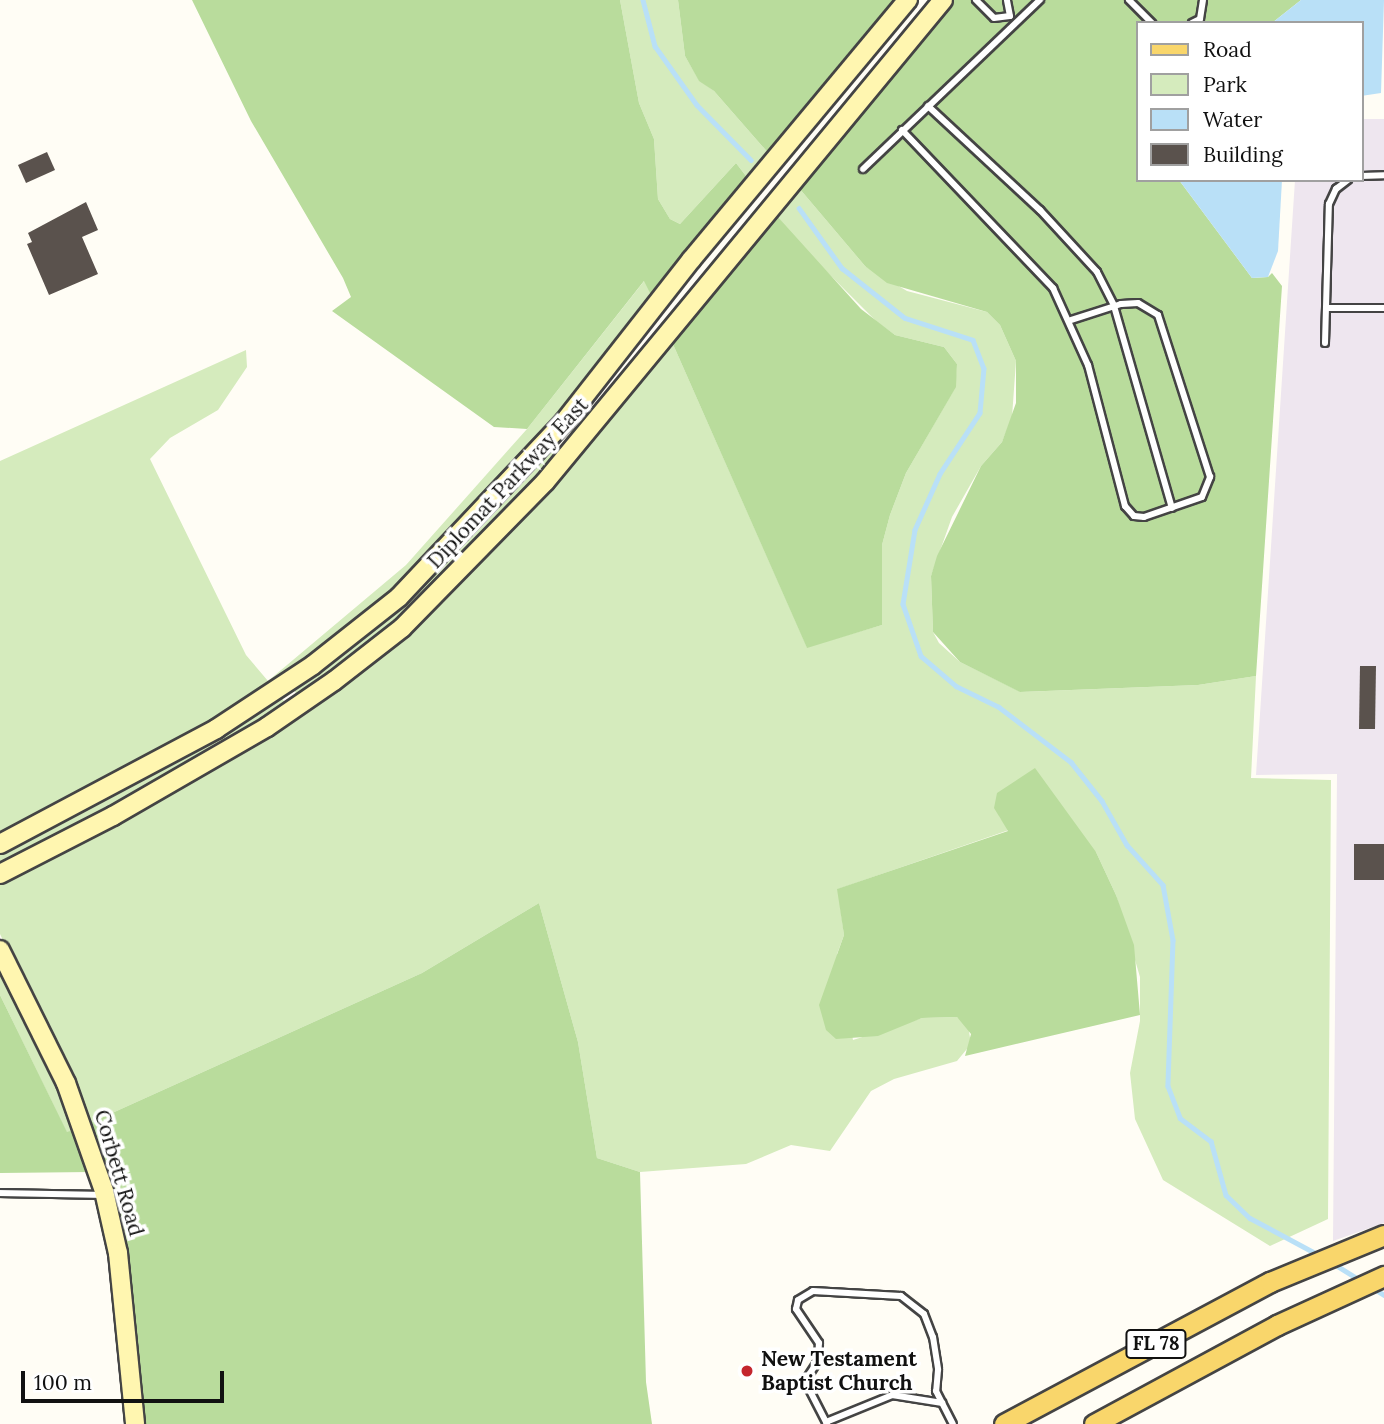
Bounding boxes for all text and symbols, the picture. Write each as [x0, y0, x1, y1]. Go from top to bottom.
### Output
legend [1136, 21, 1363, 182]
text: Road [1203, 36, 1252, 63]
text: Park [1203, 71, 1247, 98]
text: Water [1203, 106, 1262, 133]
text: Building [1203, 141, 1283, 168]
street label: Diplomat Parkway East [422, 392, 594, 574]
street label: Corbett Road [89, 1107, 149, 1239]
road number: FL 78 [1124, 1328, 1188, 1360]
place label: New Testament Baptist Church [761, 1346, 917, 1396]
scale bar [24, 1358, 228, 1402]
marker: New Testament Baptist Church [739, 1363, 755, 1379]
text: 100 m [34, 1369, 92, 1396]

